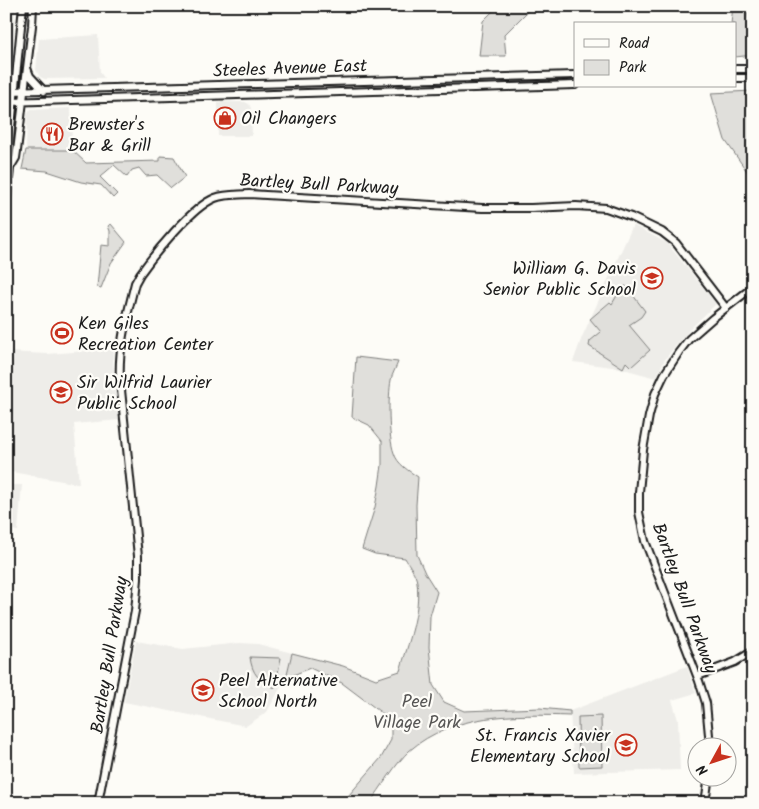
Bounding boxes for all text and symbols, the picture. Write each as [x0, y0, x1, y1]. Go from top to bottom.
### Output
legend [574, 22, 736, 88]
text: Road [619, 32, 650, 56]
street label: Steeles Avenue East [213, 52, 369, 87]
text: Park [619, 56, 647, 80]
place label: Oil Changers [241, 105, 337, 134]
shop icon: Oil Changers [213, 106, 237, 130]
place label: Brewster's Bar & Grill [68, 111, 152, 161]
restaurant icon: Brewster's Bar & Grill [40, 122, 64, 146]
street label: Bartley Bull Parkway [239, 167, 400, 204]
place label: William G. Davis Senior Public School [483, 255, 637, 305]
school or university icon: William G. Davis Senior Public School [640, 266, 664, 290]
place label: Ken Giles Recreation Center [78, 310, 214, 360]
sports icon: Ken Giles Recreation Center [50, 321, 74, 345]
place label: Sir Wilfrid Laurier Public School [77, 369, 212, 419]
school or university icon: Sir Wilfrid Laurier Public School [49, 380, 73, 404]
street label: Bartley Bull Parkway [643, 519, 725, 679]
street label: Bartley Bull Parkway [84, 574, 137, 736]
place label: Peel Alternative School North [219, 667, 338, 717]
school or university icon: Peel Alternative School North [191, 678, 215, 702]
park label: Peel Village Park [373, 688, 461, 738]
place label: St. Francis Xavier Elementary School [470, 722, 611, 772]
school or university icon: St. Francis Xavier Elementary School [614, 733, 638, 757]
north arrow [686, 736, 736, 786]
text: N [691, 759, 714, 780]

